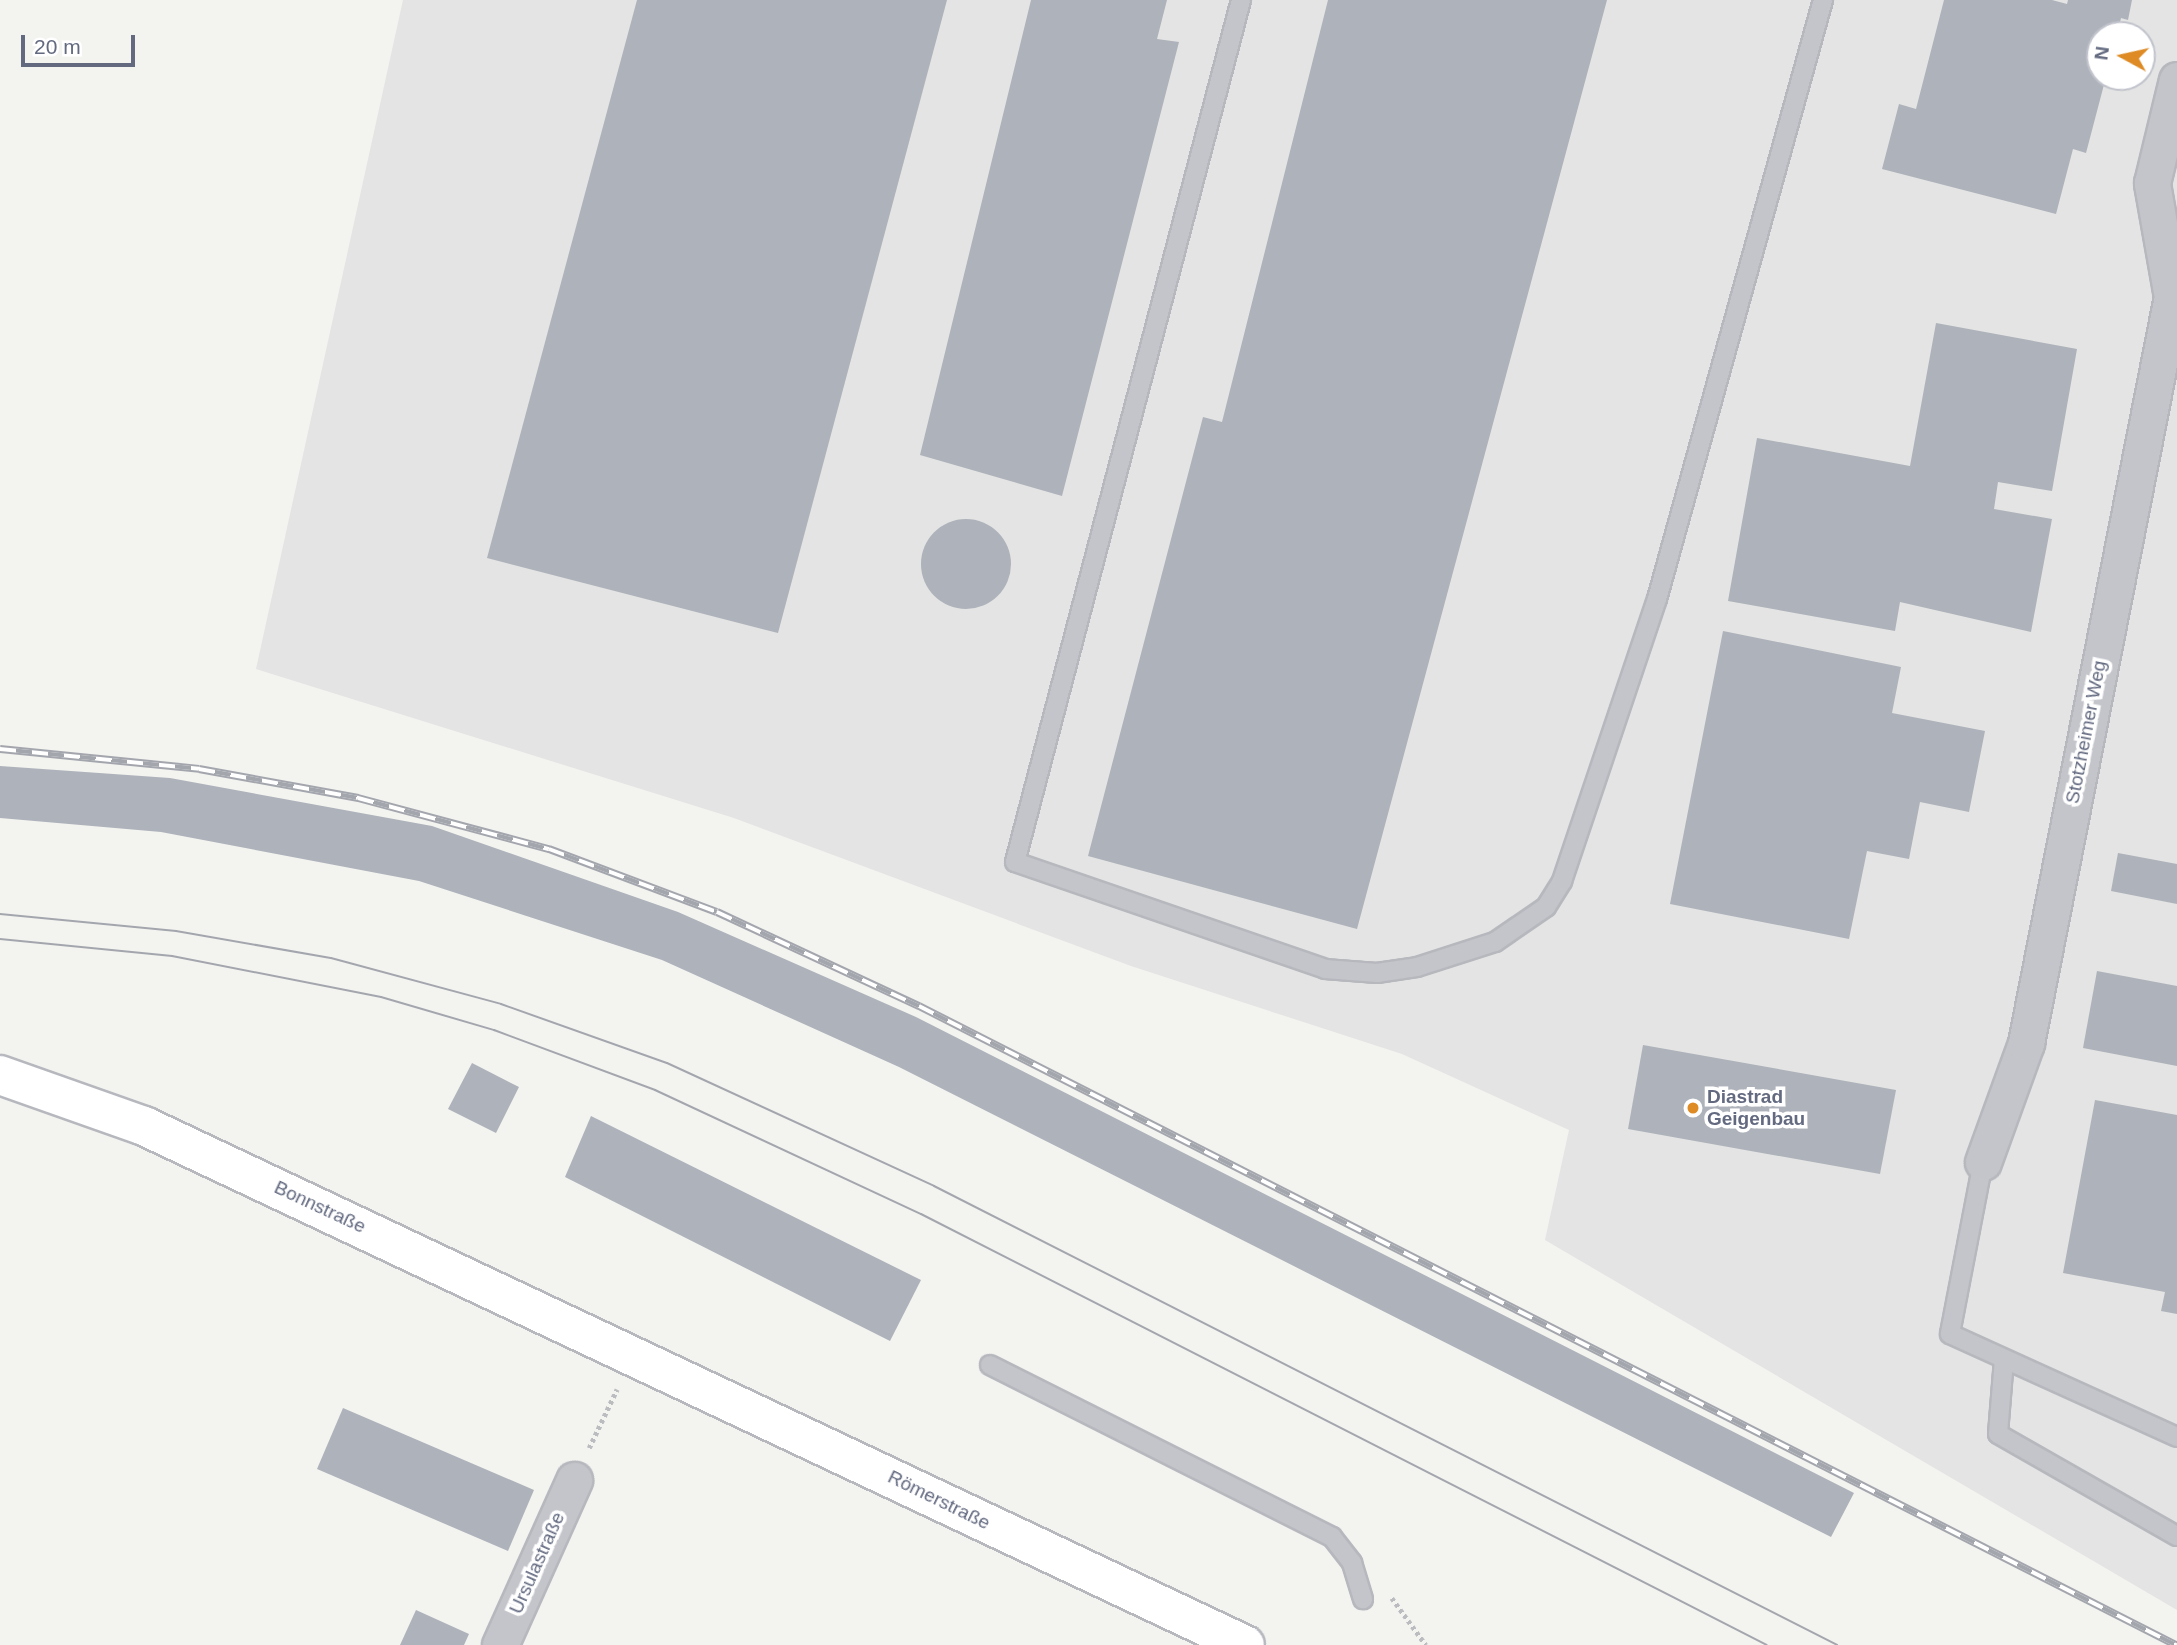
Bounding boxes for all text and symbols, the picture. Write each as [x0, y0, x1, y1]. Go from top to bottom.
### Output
scale bar [24, 21, 138, 65]
north arrow [2086, 21, 2156, 91]
text: 20 m [34, 35, 81, 58]
text: N [2090, 45, 2113, 62]
street label: Stotzheimer Weg [2061, 658, 2111, 806]
place label: Diastrad Geigenbau [1707, 1086, 1805, 1130]
marker: Diastrad Geigenbau [1685, 1100, 1701, 1116]
street label: Bonnstraße [271, 1176, 369, 1238]
street label: Römerstraße [884, 1465, 994, 1535]
street label: Ursulastraße [504, 1509, 570, 1617]

